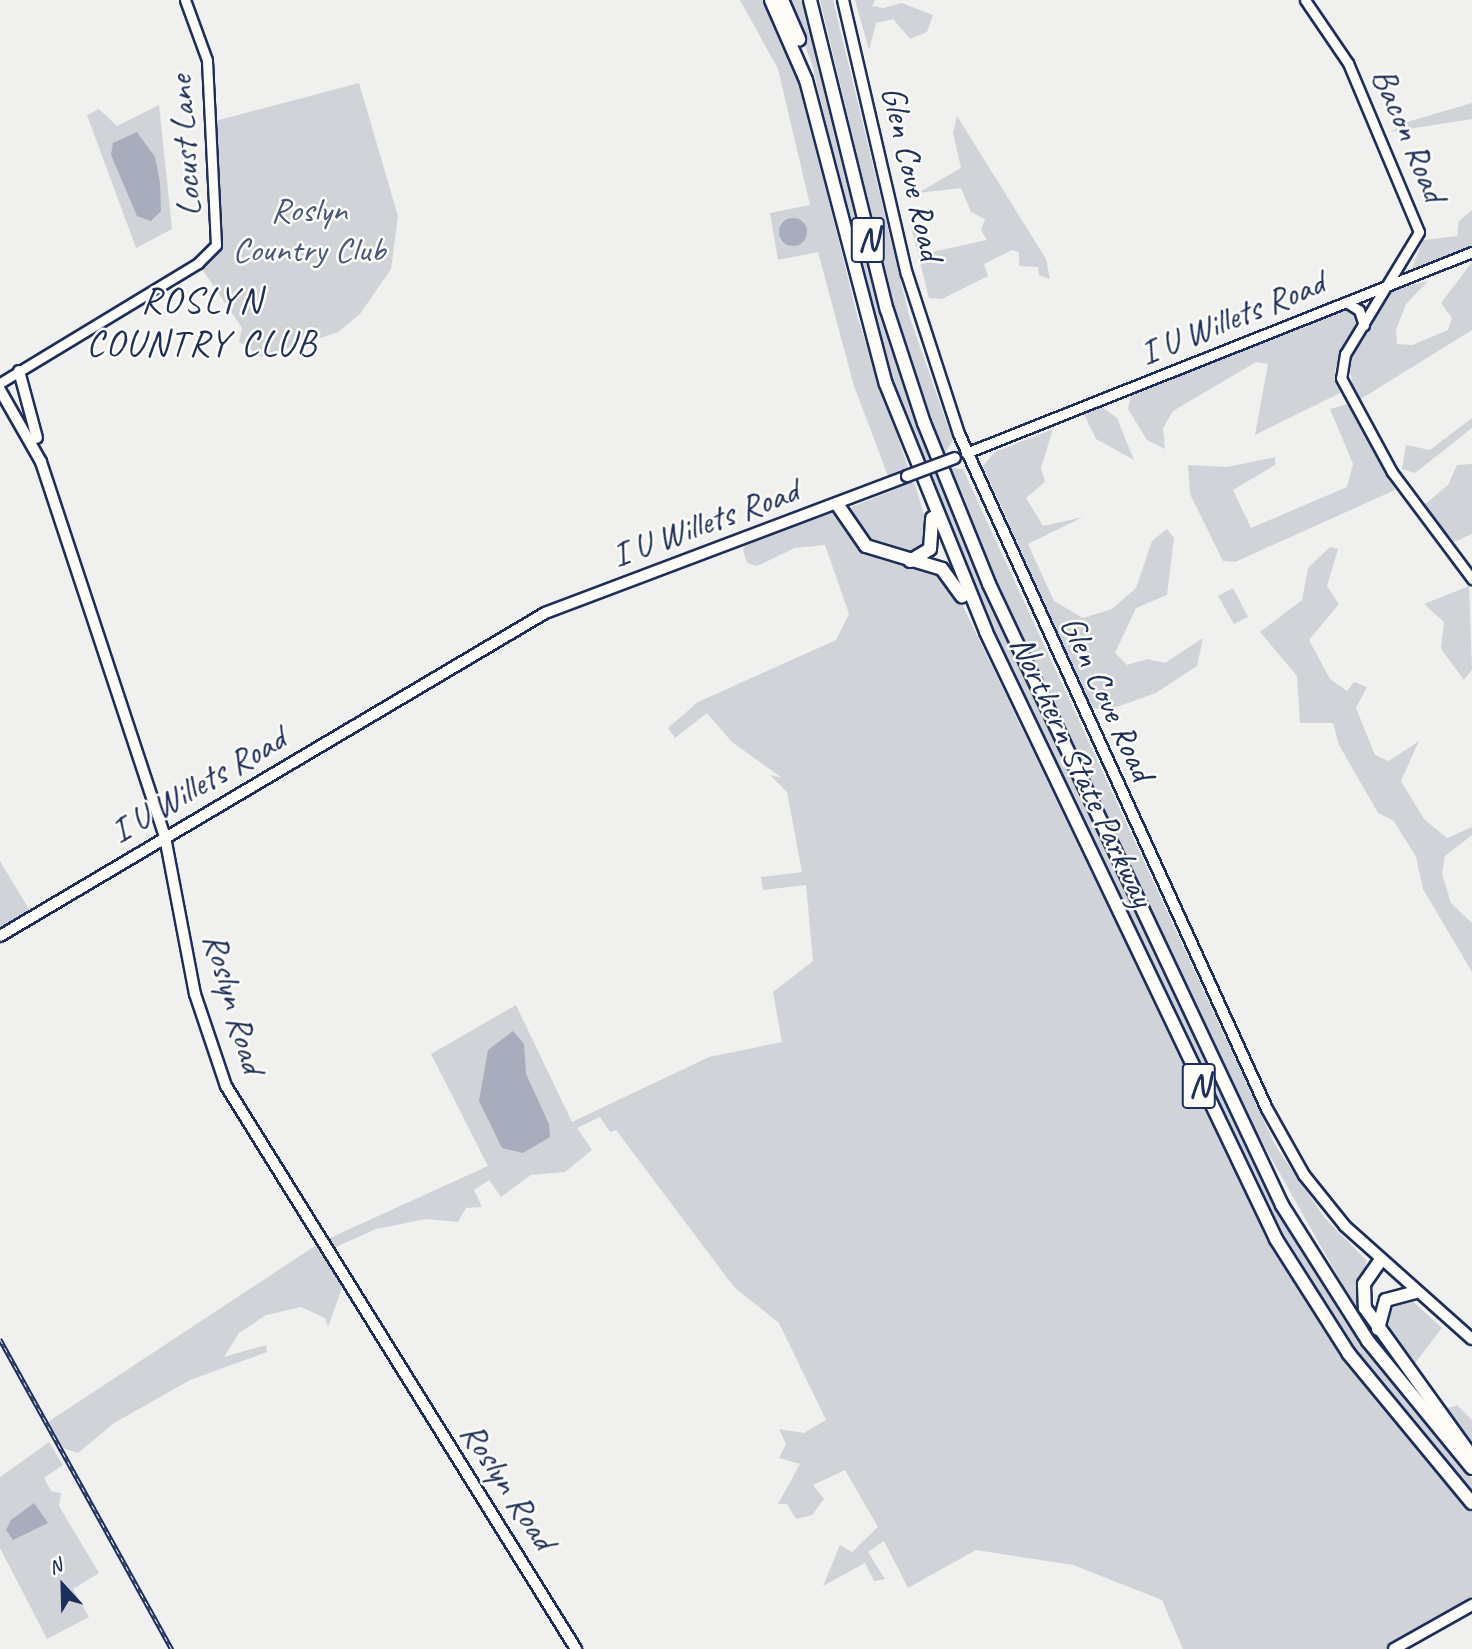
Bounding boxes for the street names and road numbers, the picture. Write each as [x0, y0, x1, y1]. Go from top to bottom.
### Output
street label: Bacon Road [1362, 62, 1456, 208]
street label: Locust Lane [159, 74, 211, 218]
street label: Glen Cove Road [872, 82, 952, 264]
road number: N [850, 210, 886, 270]
street label: I U Willets Road [1134, 262, 1330, 374]
street label: I U Willets Road [606, 470, 804, 576]
street label: Glen Cove Road [1050, 608, 1164, 788]
street label: Northern State Parkway [1000, 627, 1164, 915]
street label: I U Willets Road [103, 718, 293, 852]
street label: Roslyn Road [194, 928, 274, 1078]
road number: N [1182, 1056, 1216, 1116]
street label: Roslyn Road [451, 1414, 565, 1558]

